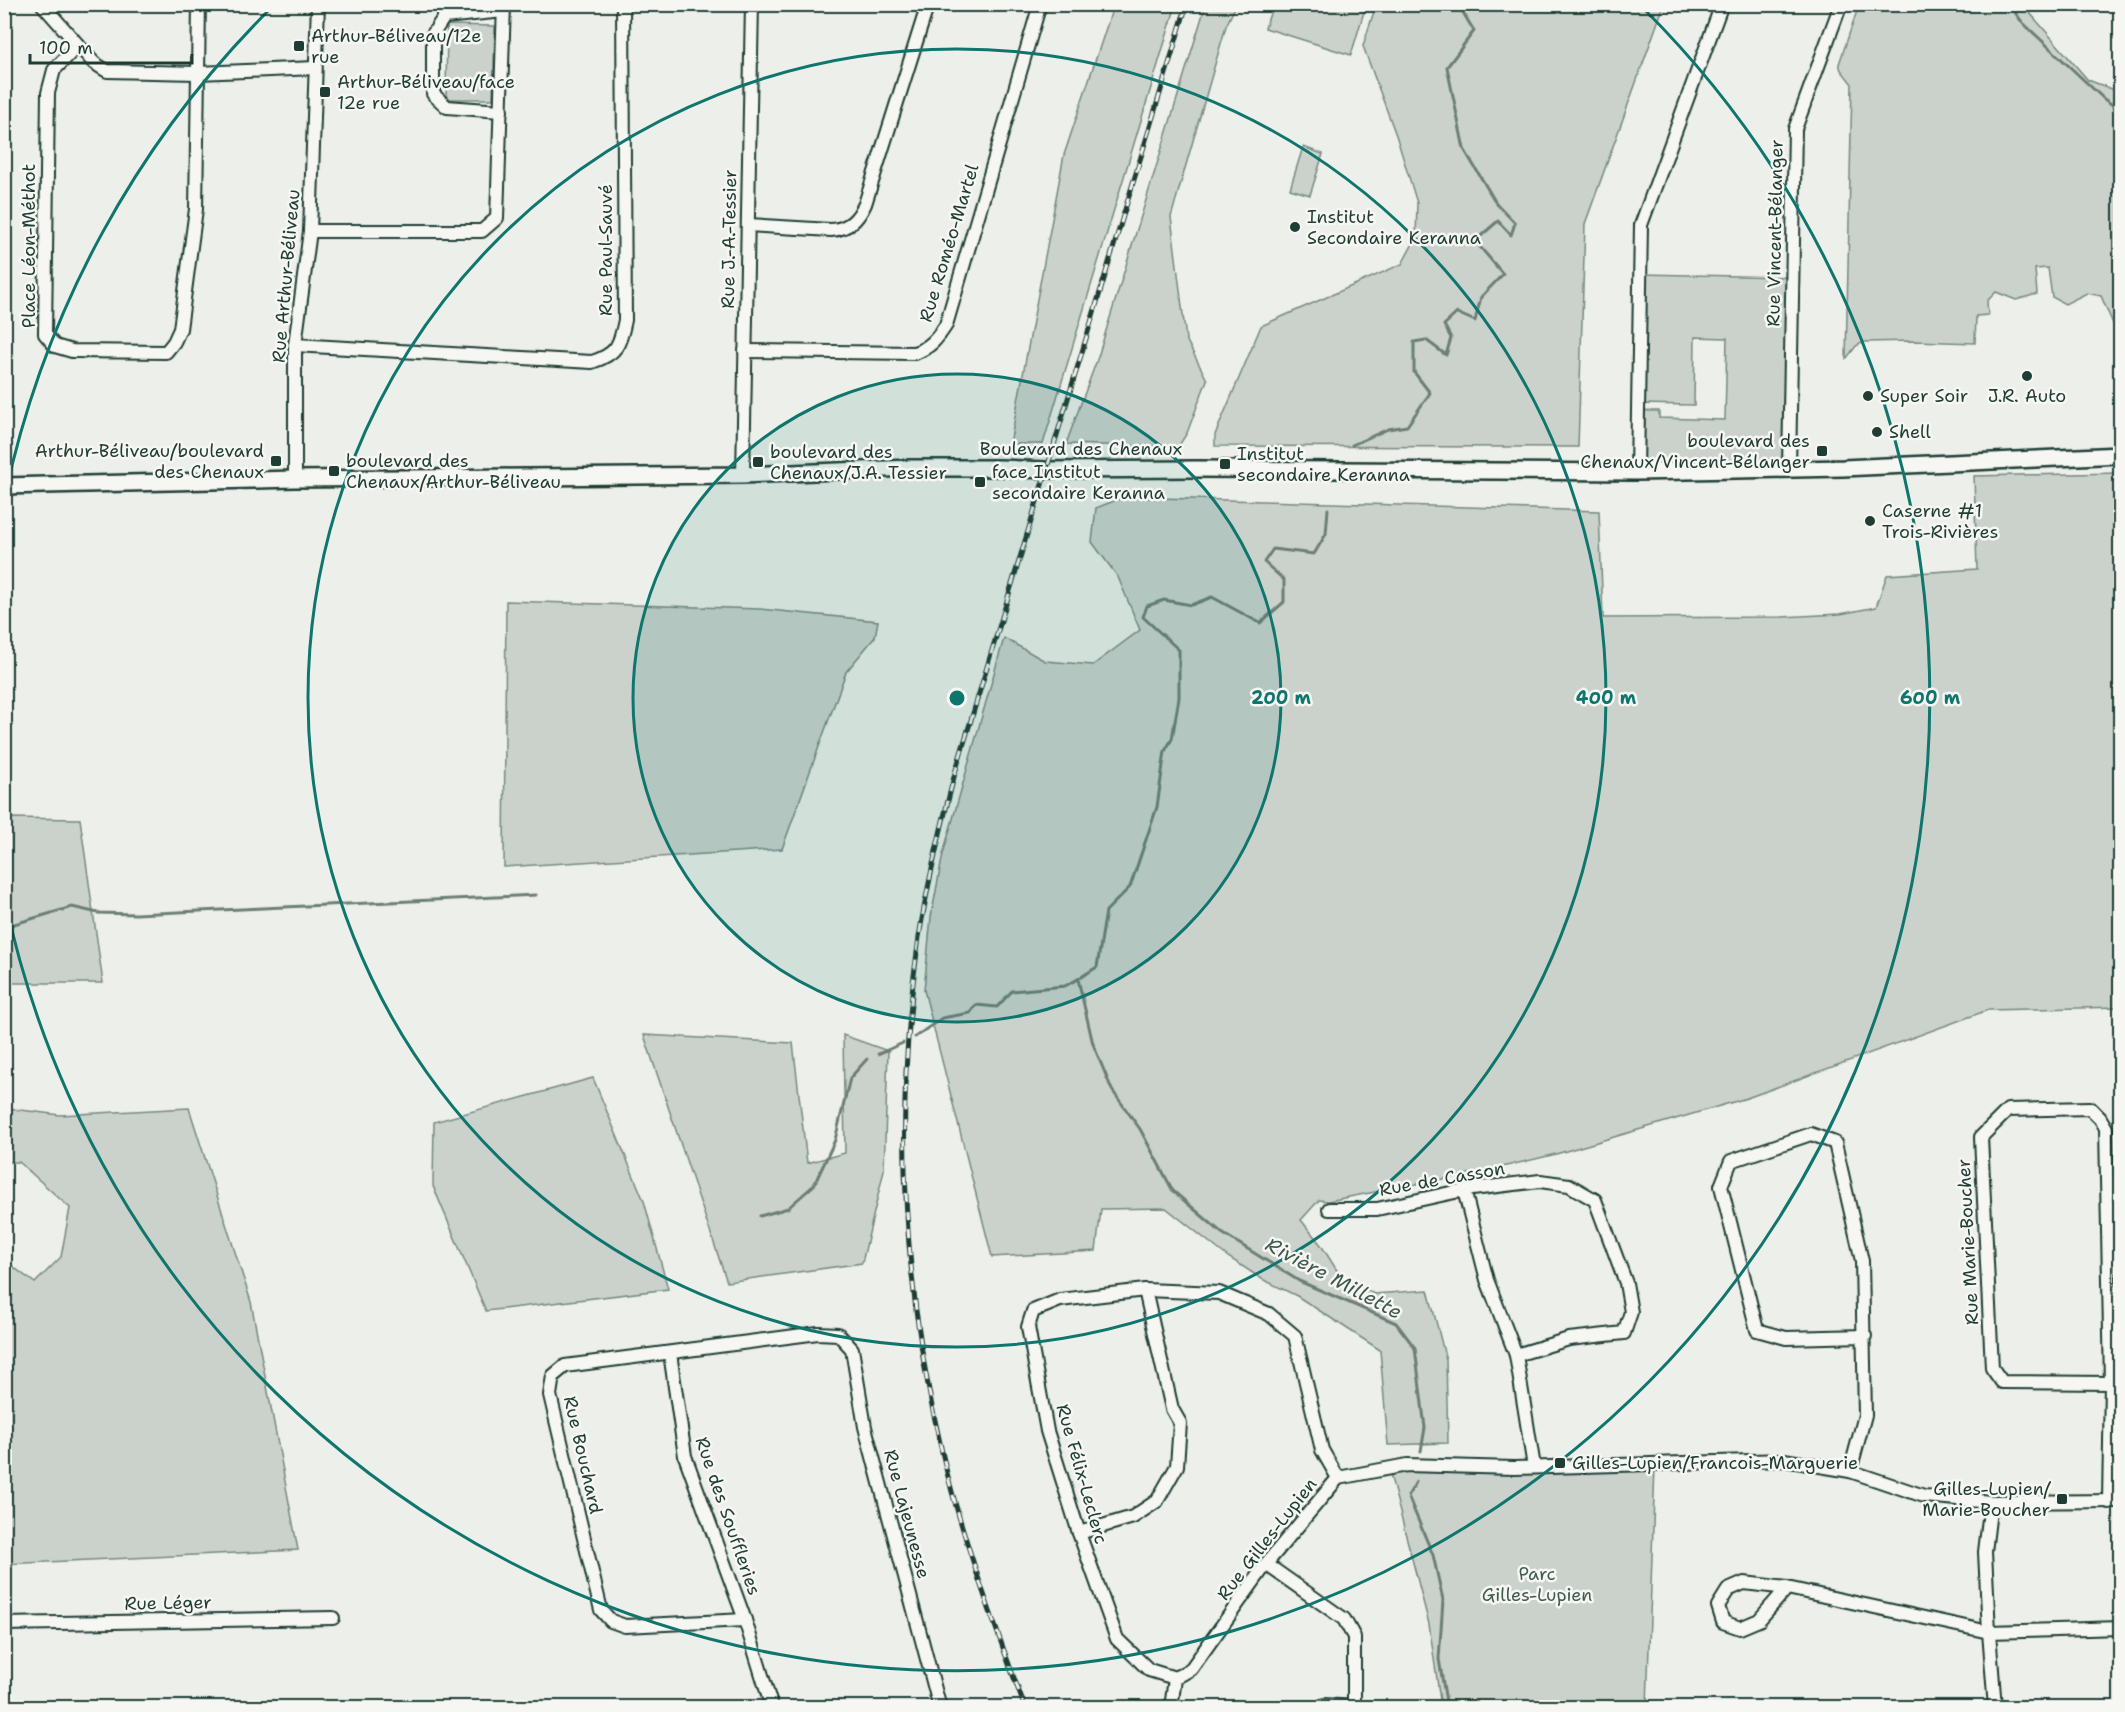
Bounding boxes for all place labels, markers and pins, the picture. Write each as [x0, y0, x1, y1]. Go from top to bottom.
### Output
place label: Arthur-Béliveau/12e rue [311, 24, 481, 69]
marker: Arthur-Béliveau/12e rue [292, 39, 306, 53]
place label: Arthur-Béliveau/face 12e rue [337, 70, 515, 115]
marker: Arthur-Béliveau/face 12e rue [318, 85, 332, 99]
place label: Institut Secondaire Keranna [1307, 205, 1481, 250]
marker: Institut Secondaire Keranna [1288, 220, 1302, 234]
marker: J.R. Auto [2020, 369, 2034, 383]
place label: Super Soir [1880, 384, 1968, 408]
place label: J.R. Auto [1988, 384, 2066, 408]
marker: Super Soir [1861, 389, 1875, 403]
place label: Shell [1889, 420, 1931, 444]
marker: Shell [1870, 425, 1884, 439]
place label: boulevard des Chenaux/Vincent-Bélanger [1580, 429, 1810, 474]
place label: Arthur-Béliveau/boulevard des Chenaux [35, 439, 264, 484]
place label: boulevard des Chenaux/J.A. Tessier [770, 440, 947, 485]
place label: Institut secondaire Keranna [1237, 442, 1410, 487]
marker: boulevard des Chenaux/Vincent-Bélanger [1815, 444, 1829, 458]
place label: boulevard des Chenaux/Arthur-Béliveau [346, 449, 561, 494]
marker: Arthur-Béliveau/boulevard des Chenaux [269, 454, 283, 468]
marker: boulevard des Chenaux/J.A. Tessier [751, 455, 765, 469]
marker: Institut secondaire Keranna [1218, 457, 1232, 471]
place label: face Institut secondaire Keranna [992, 460, 1165, 505]
marker: boulevard des Chenaux/Arthur-Béliveau [327, 464, 341, 478]
marker: face Institut secondaire Keranna [973, 475, 987, 489]
place label: Caserne #1 Trois-Rivières [1882, 499, 1998, 544]
marker: Caserne #1 Trois-Rivières [1863, 514, 1877, 528]
centre of rings [947, 688, 967, 708]
place label: Gilles-Lupien/Francois-Marguerie [1572, 1451, 1858, 1475]
marker: Gilles-Lupien/Francois-Marguerie [1553, 1456, 1567, 1470]
place label: Gilles-Lupien/ Marie-Boucher [1922, 1477, 2052, 1522]
marker: Gilles-Lupien/ Marie-Boucher [2055, 1492, 2069, 1506]

